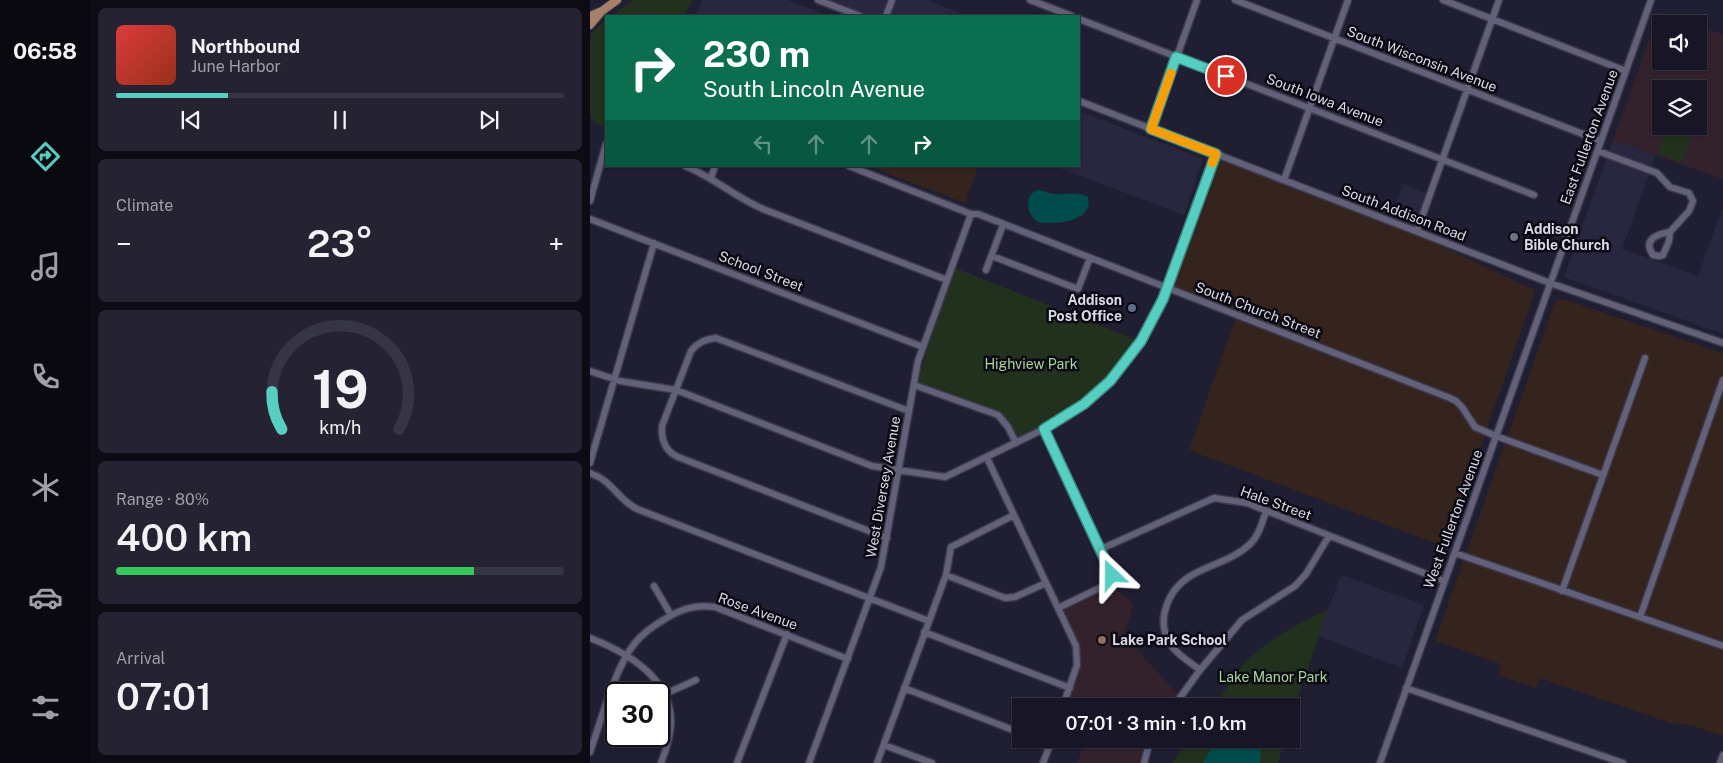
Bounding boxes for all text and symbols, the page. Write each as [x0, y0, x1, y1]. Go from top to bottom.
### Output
map controls [1652, 15, 1707, 135]
button: sound [1652, 15, 1707, 70]
street label: South Wisconsin Avenue [1345, 23, 1499, 95]
text: 230 m [703, 34, 810, 75]
text: Northbound [191, 35, 300, 57]
icon: right [620, 35, 685, 100]
text: 06:58 [13, 38, 77, 64]
pin [1205, 55, 1247, 97]
text: June Harbor [191, 57, 281, 76]
icon: arrive [1212, 62, 1240, 90]
street label: East Fullerton Avenue [1557, 67, 1621, 207]
street label: South Iowa Avenue [1264, 70, 1386, 130]
text: South Lincoln Avenue [703, 76, 925, 102]
button: layers [1652, 80, 1707, 135]
icon: previous [177, 106, 205, 134]
icon: pause [326, 106, 354, 134]
icon: next [475, 106, 503, 134]
icon: left [749, 130, 777, 158]
icon: ahead [802, 130, 830, 158]
icon: ahead [855, 130, 883, 158]
icon: right [908, 130, 936, 158]
icon: directions [28, 139, 63, 174]
street label: South Addison Road [1340, 182, 1468, 244]
text: Climate [116, 196, 173, 215]
text: 23° [307, 221, 373, 266]
place label: Addison Bible Church [1524, 221, 1610, 253]
text: − [116, 227, 132, 260]
text: + [548, 227, 564, 260]
marker: Addison Bible Church [1508, 231, 1520, 243]
street label: School Street [716, 248, 806, 294]
icon: music [28, 249, 63, 284]
street label: South Church Street [1193, 279, 1323, 341]
place label: Addison Post Office [1048, 292, 1122, 324]
marker: Addison Post Office [1126, 302, 1138, 314]
park label: Highview Park [984, 356, 1078, 372]
icon: phone [28, 359, 63, 394]
text: 19 [312, 359, 368, 420]
street label: West Diversey Avenue [863, 415, 903, 559]
text: km/h [319, 417, 361, 438]
street label: West Fullerton Avenue [1420, 447, 1486, 591]
icon: climate [28, 470, 63, 505]
street label: Hale Street [1238, 483, 1314, 523]
text: Range · 80% [116, 490, 209, 509]
text: 400 km [116, 515, 252, 560]
position arrow [1085, 548, 1137, 600]
icon: car [28, 580, 63, 615]
street label: Rose Avenue [716, 589, 800, 633]
place label: Lake Park School [1112, 632, 1227, 648]
marker: Lake Park School [1096, 634, 1108, 646]
text: Arrival [116, 649, 165, 668]
park label: Lake Manor Park [1218, 669, 1328, 685]
text: 07:01 [116, 674, 212, 719]
speed limit sign: 30 [605, 682, 670, 747]
icon: filters [28, 690, 63, 725]
text: 07:01 · 3 min · 1.0 km [1065, 712, 1247, 734]

